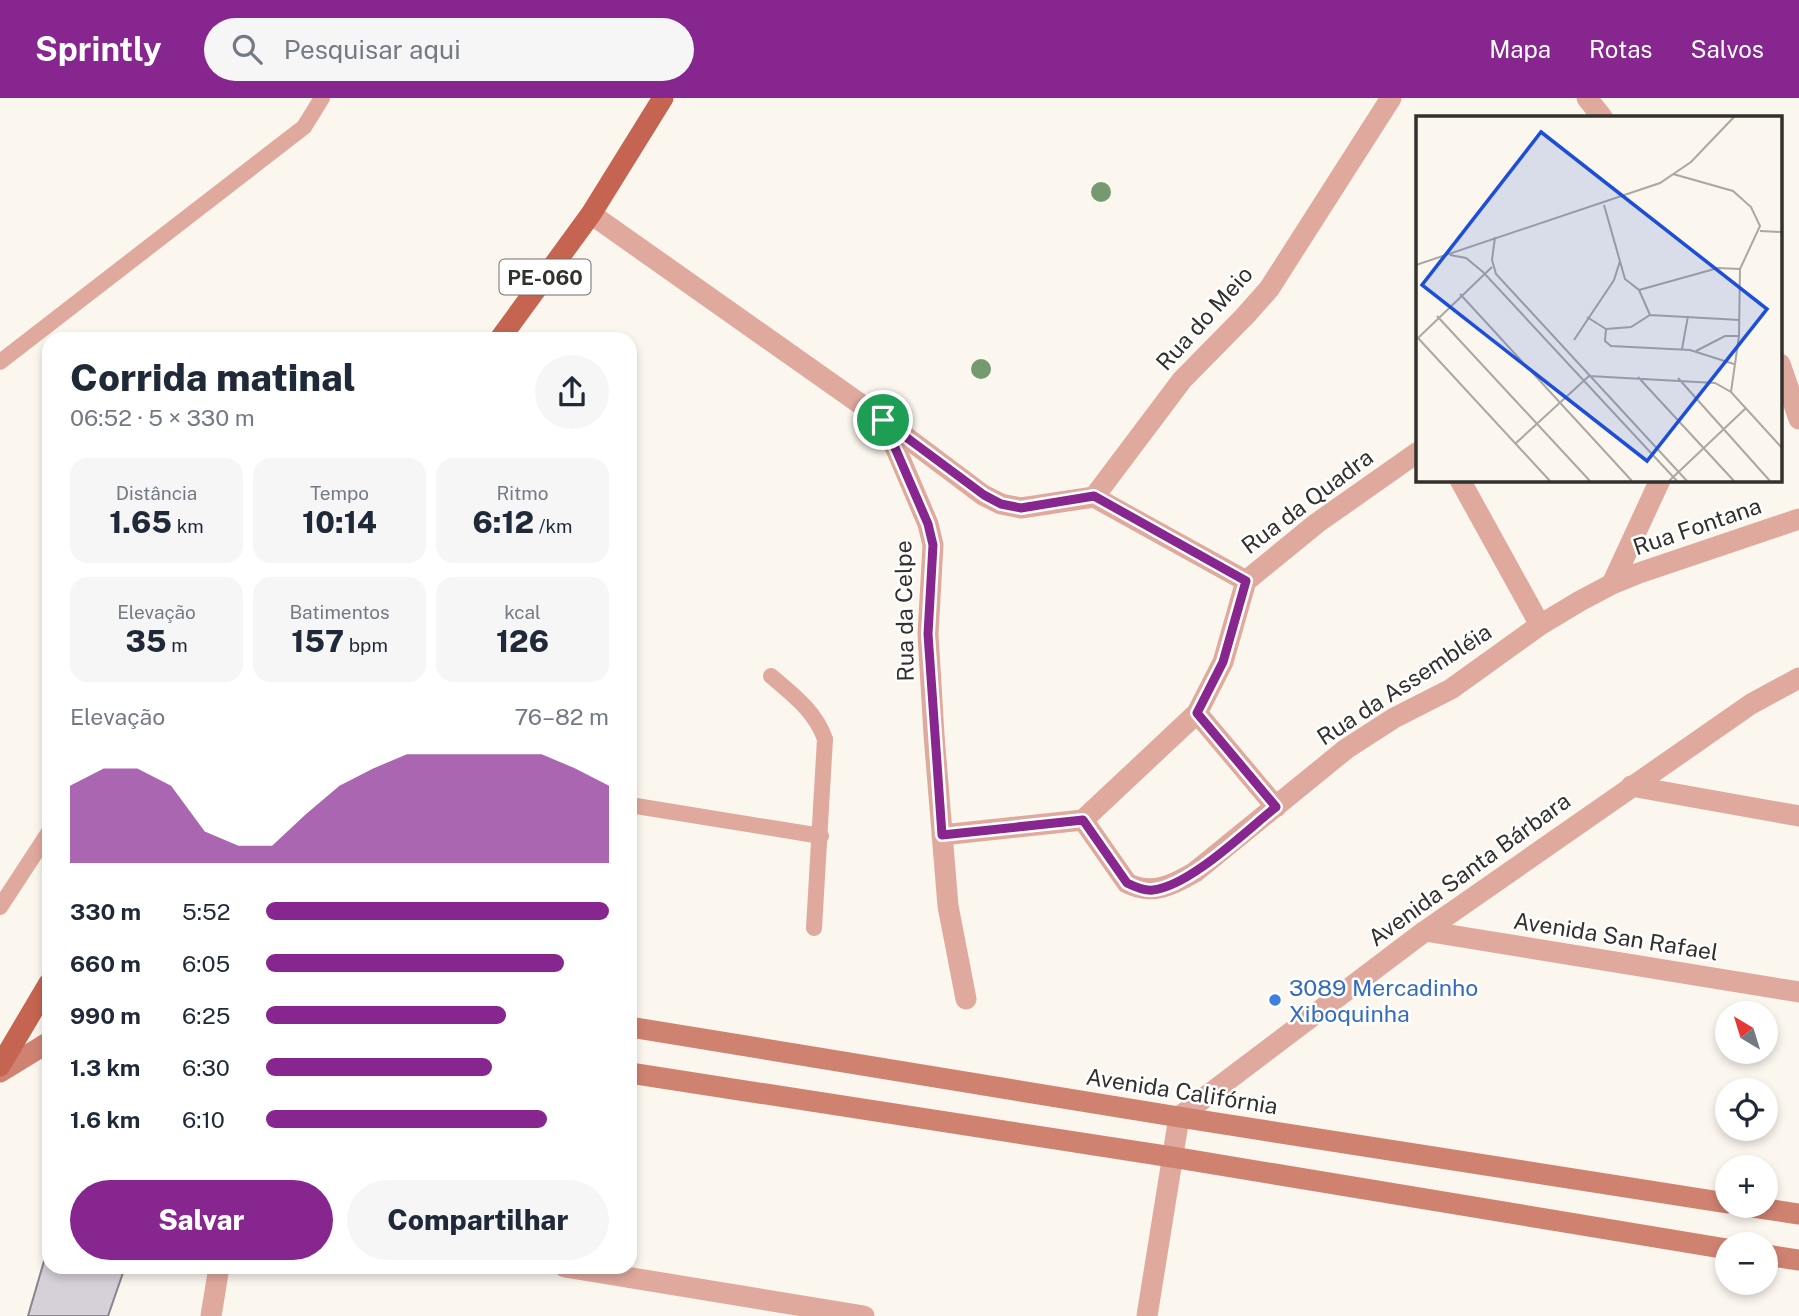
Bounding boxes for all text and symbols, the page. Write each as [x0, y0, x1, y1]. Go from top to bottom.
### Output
search box [204, 18, 694, 81]
text: Sprintly [35, 30, 162, 68]
icon: search [228, 30, 266, 68]
text: Pesquisar aqui [284, 34, 461, 65]
text: Mapa [1489, 35, 1551, 63]
text: Rotas [1589, 35, 1652, 63]
text: Salvos [1690, 35, 1764, 63]
inset map [1416, 116, 1782, 481]
road number: PE-060 [500, 260, 590, 294]
street label: Rua do Meio [1150, 260, 1258, 376]
text: Corrida matinal [70, 355, 356, 400]
button: share [535, 355, 609, 429]
pin [853, 390, 913, 450]
icon: arrive [864, 401, 902, 439]
text: 06:52 · 5 × 330 m [70, 404, 255, 431]
street label: Rua da Quadra [1236, 443, 1378, 559]
text: Distância [116, 482, 197, 504]
text: Tempo [310, 482, 369, 504]
text: Ritmo [496, 482, 549, 504]
street label: Rua Fontana [1629, 491, 1765, 561]
text: 1.65 [109, 504, 172, 540]
text: 10:14 [302, 504, 377, 540]
text: 6:12 [472, 504, 534, 540]
text: km [172, 515, 204, 537]
text: /km [534, 515, 573, 537]
street label: Rua da Celpe [889, 540, 919, 682]
text: Elevação [117, 601, 196, 623]
text: Batimentos [289, 601, 390, 623]
text: kcal [504, 601, 541, 623]
street label: Rua da Assembléia [1312, 618, 1496, 750]
text: 35 [125, 623, 167, 659]
text: 157 [291, 623, 344, 659]
text: 126 [496, 623, 549, 659]
text: m [167, 634, 188, 656]
text: bpm [344, 634, 388, 656]
text: Elevação [70, 703, 165, 730]
text: 76–82 m [514, 703, 609, 730]
street label: Avenida Santa Bárbara [1363, 787, 1575, 951]
text: 330 m [70, 898, 141, 925]
text: 5:52 [182, 898, 230, 925]
street label: Avenida San Rafael [1512, 906, 1720, 966]
text: 660 m [70, 950, 141, 977]
text: 6:05 [182, 950, 230, 977]
place label: 3089 Mercadinho Xiboquinha [1289, 974, 1478, 1027]
marker: 3089 Mercadinho Xiboquinha [1267, 992, 1283, 1008]
north arrow [1715, 1001, 1778, 1064]
map controls [1715, 1001, 1778, 1295]
text: 990 m [70, 1002, 141, 1029]
text: 6:25 [182, 1002, 230, 1029]
text: 1.3 km [70, 1054, 140, 1081]
text: 6:30 [182, 1054, 230, 1081]
street label: Avenida Califórnia [1084, 1062, 1280, 1120]
button: locate [1715, 1078, 1778, 1141]
text: 1.6 km [70, 1106, 140, 1133]
text: 6:10 [182, 1106, 225, 1133]
button: + [1715, 1155, 1778, 1218]
button: Salvar [70, 1180, 333, 1260]
button: Compartilhar [347, 1180, 609, 1260]
button: − [1715, 1232, 1778, 1295]

